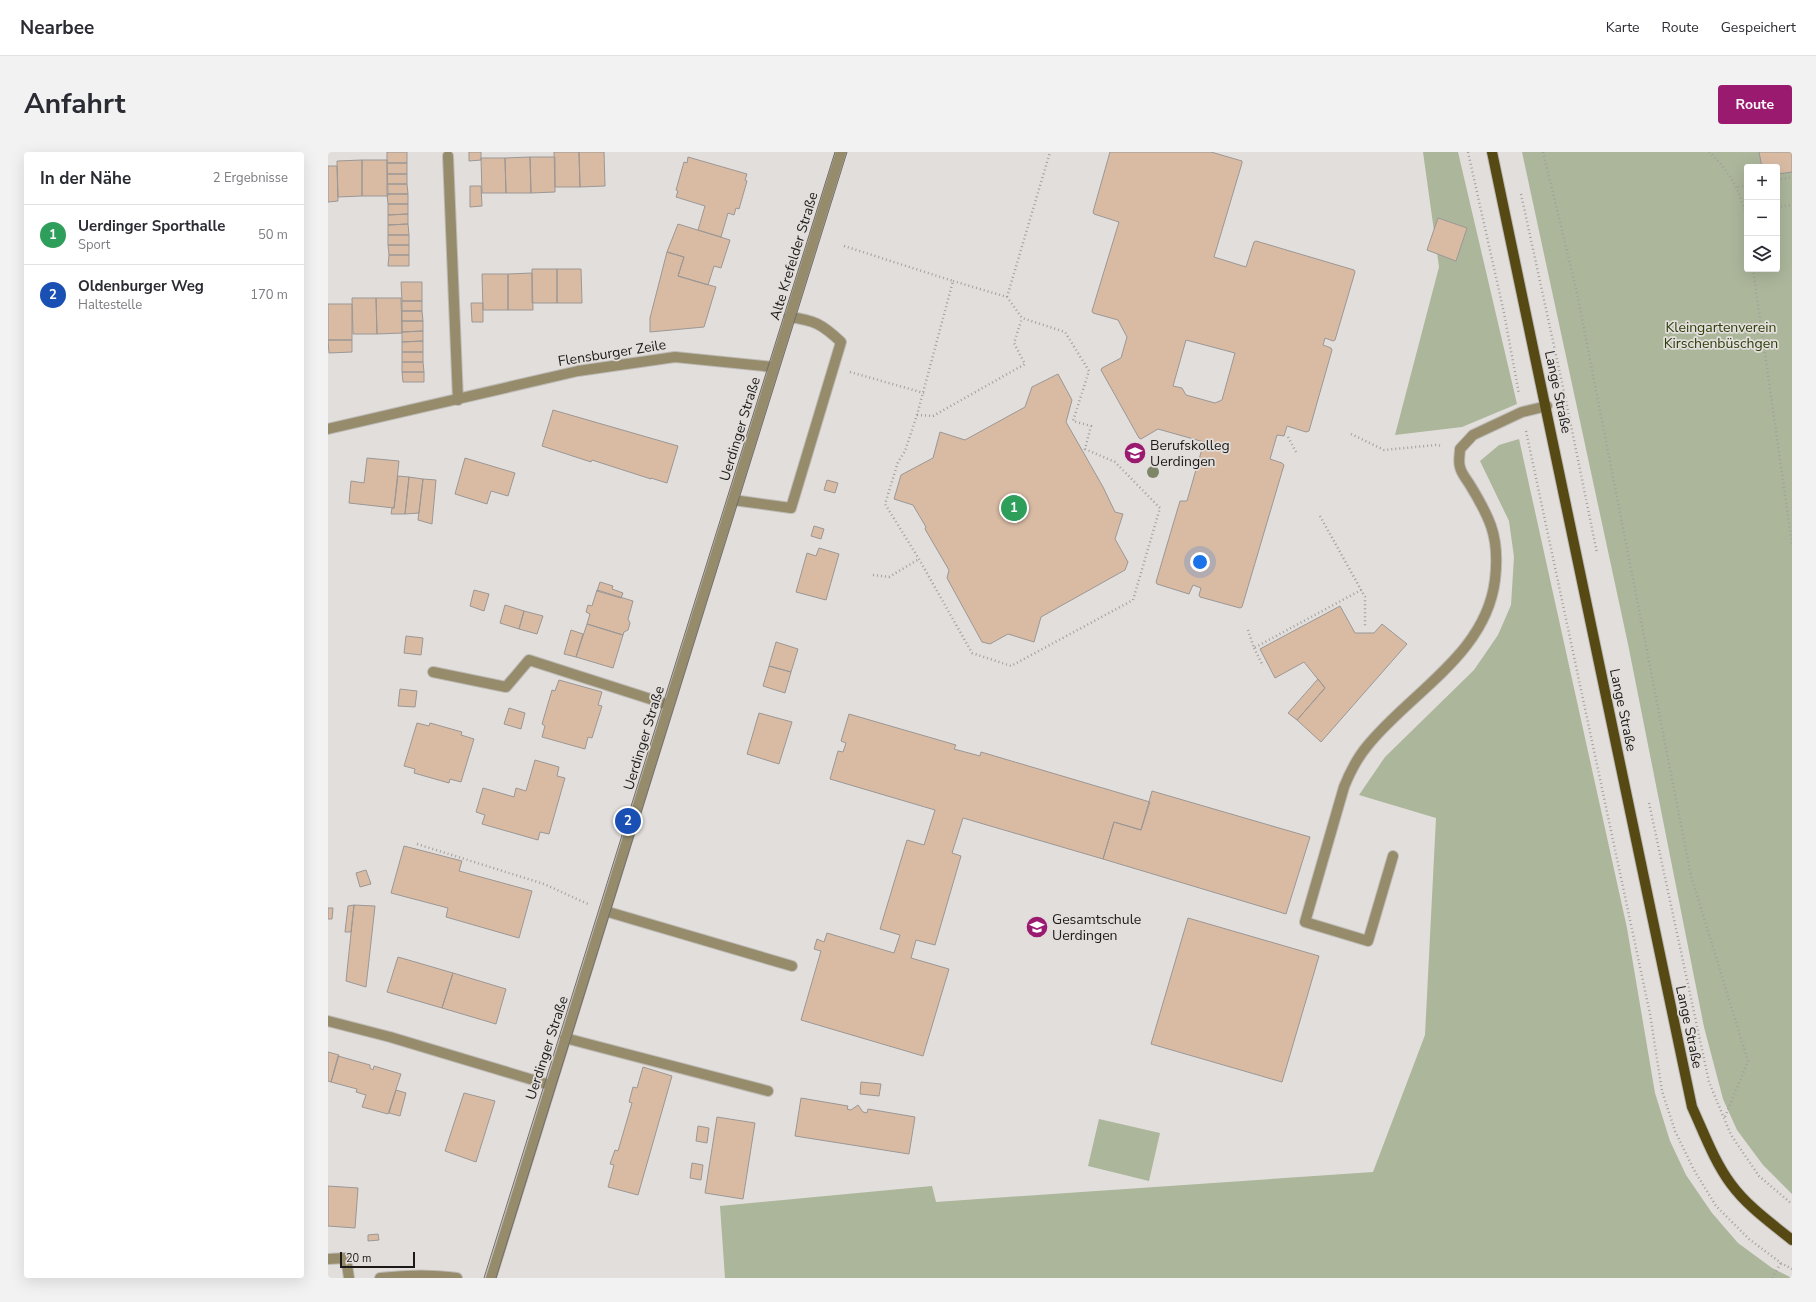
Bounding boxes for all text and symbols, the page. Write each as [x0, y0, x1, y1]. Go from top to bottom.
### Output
text: Nearbee [20, 15, 94, 41]
text: Karte [1606, 18, 1640, 37]
text: Route [1662, 18, 1699, 37]
text: Gespeichert [1721, 18, 1796, 37]
text: Anfahrt [24, 85, 125, 123]
button: Route [1718, 85, 1792, 124]
map controls [1744, 164, 1780, 272]
button: + [1744, 164, 1780, 200]
text: In der Nähe [40, 167, 131, 190]
text: 2 Ergebnisse [213, 169, 288, 187]
street label: Alte Krefelder Straße [765, 189, 823, 323]
button: − [1744, 200, 1780, 236]
text: Uerdinger Sporthalle [78, 216, 225, 236]
text: 1 [49, 226, 57, 244]
text: 50 m [258, 226, 288, 244]
text: Sport [78, 236, 110, 254]
button: layers [1744, 236, 1780, 272]
text: Oldenburger Weg [78, 276, 204, 296]
text: 2 [49, 286, 57, 304]
text: 170 m [250, 286, 288, 304]
text: Haltestelle [78, 296, 142, 314]
park label: Kleingartenverein Kirschenbüschgen [1664, 318, 1778, 353]
street label: Flensburger Zeile [557, 335, 667, 371]
street label: Lange Straße [1540, 349, 1576, 435]
street label: Uerdinger Straße [715, 375, 765, 483]
place label: Berufskolleg Uerdingen [1150, 436, 1230, 471]
school or university icon: Berufskolleg Uerdingen [1122, 440, 1148, 466]
pin: 1 [1001, 493, 1027, 523]
your location [1190, 552, 1210, 572]
street label: Lange Straße [1605, 667, 1641, 753]
street label: Uerdinger Straße [619, 684, 669, 792]
pin: 2 [615, 806, 641, 836]
place label: Gesamtschule Uerdingen [1052, 910, 1141, 945]
school or university icon: Gesamtschule Uerdingen [1024, 914, 1050, 940]
street label: Lange Straße [1671, 984, 1707, 1070]
street label: Uerdinger Straße [521, 994, 573, 1102]
scale bar [340, 1250, 415, 1269]
text: 20 m [346, 1251, 371, 1266]

